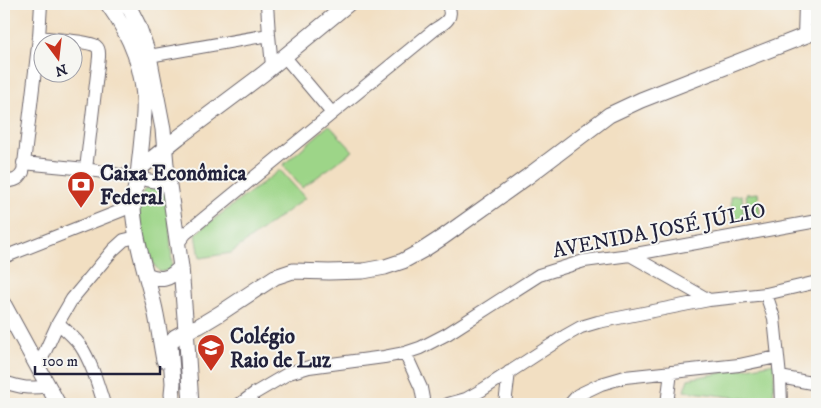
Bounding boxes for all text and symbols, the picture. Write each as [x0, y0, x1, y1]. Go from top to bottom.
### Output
north arrow [32, 32, 82, 82]
text: N [53, 59, 69, 80]
place label: Caixa Econômica Federal [100, 161, 248, 211]
bank icon: Caixa Econômica Federal [66, 170, 96, 209]
street label: AVENIDA JOSÉ JÚLIO [550, 196, 768, 264]
place label: Colégio Raio de Luz [230, 324, 332, 374]
school or university icon: Colégio Raio de Luz [196, 333, 226, 372]
scale bar [35, 343, 160, 375]
text: 100 m [42, 352, 78, 371]

